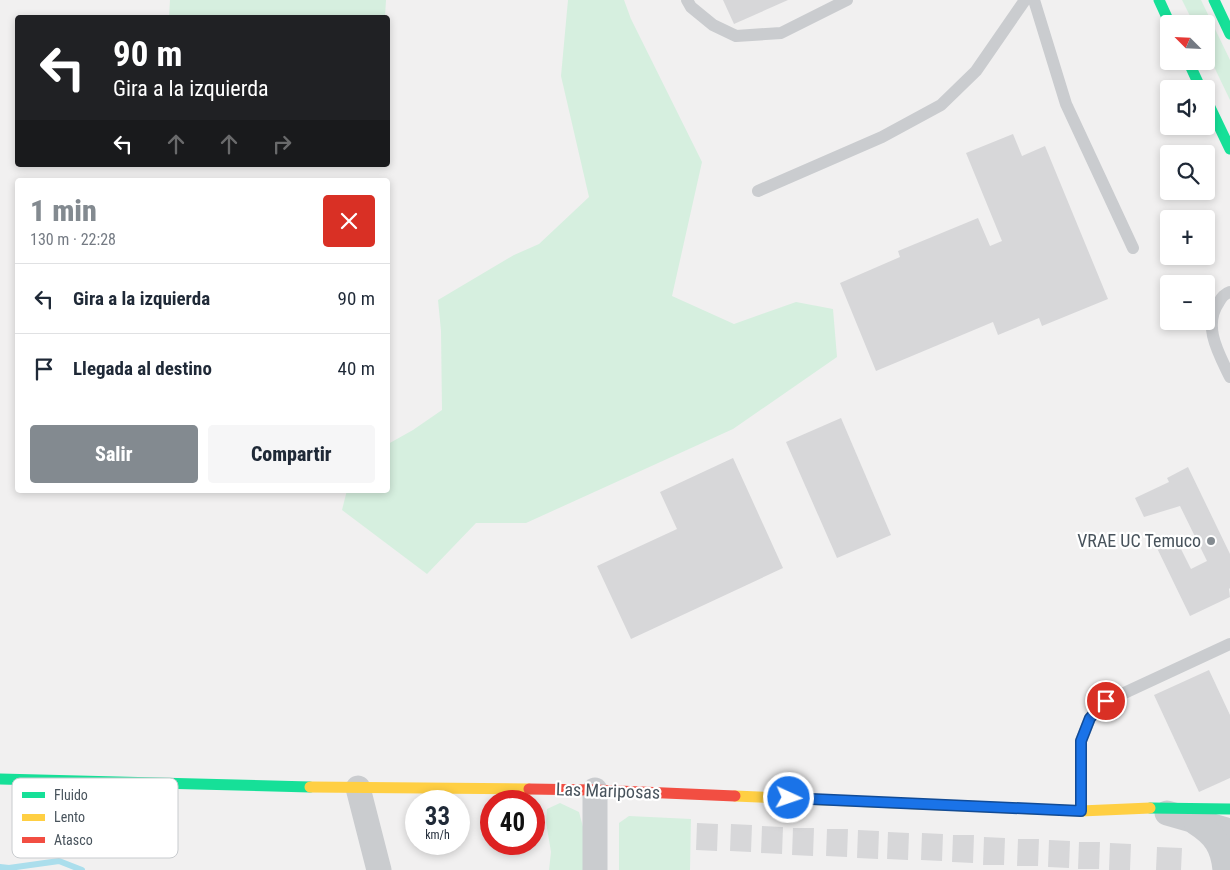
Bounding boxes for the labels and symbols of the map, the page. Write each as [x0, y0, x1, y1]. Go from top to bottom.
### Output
north arrow [1160, 15, 1215, 70]
place label: VRAE UC Temuco [1077, 530, 1201, 551]
marker: VRAE UC Temuco [1205, 535, 1217, 547]
pin [1085, 680, 1127, 722]
position arrow [762, 771, 814, 823]
legend [12, 778, 178, 858]
street label: Las Mariposas [556, 778, 661, 803]
text: Fluido [54, 787, 88, 803]
speed limit sign: 40 [480, 790, 545, 855]
text: Lento [54, 809, 85, 825]
text: Atasco [54, 832, 93, 848]

